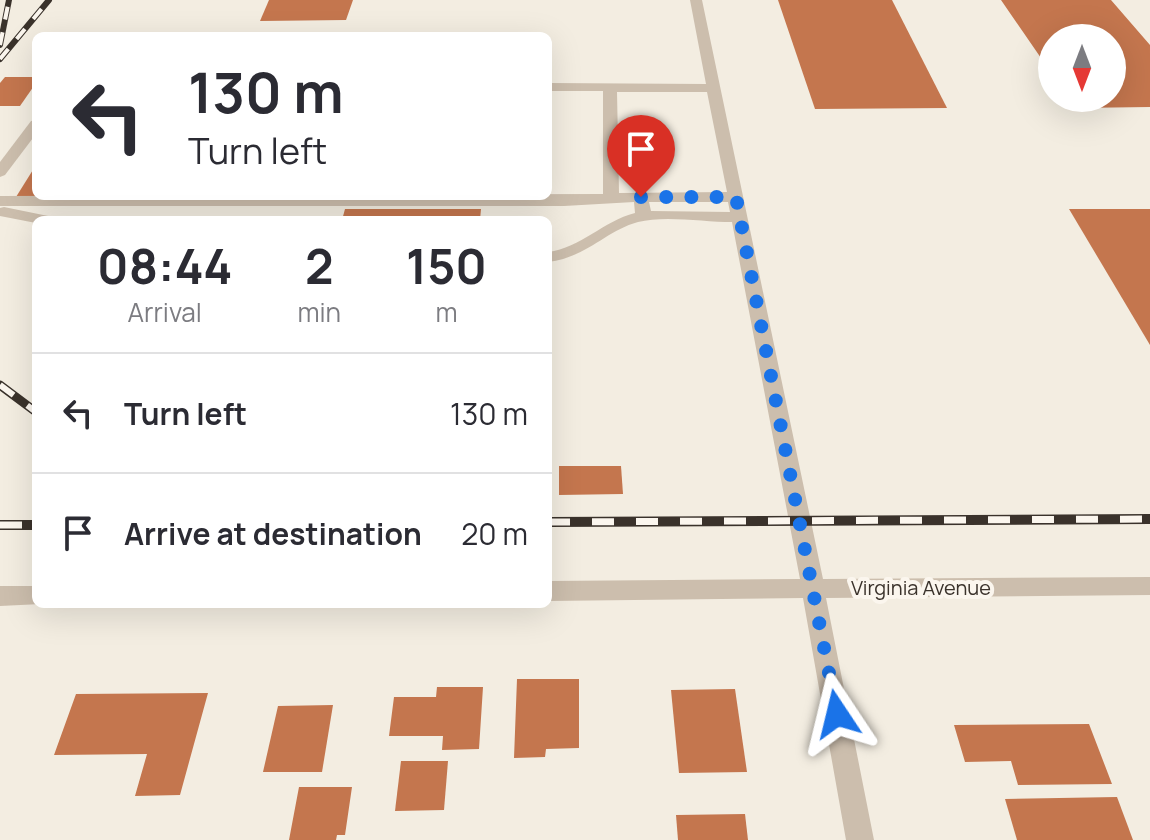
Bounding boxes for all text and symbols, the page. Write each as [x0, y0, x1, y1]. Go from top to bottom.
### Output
north arrow [1038, 24, 1126, 112]
map controls [1038, 24, 1126, 112]
text: 130 m [188, 53, 344, 130]
icon: left [56, 64, 160, 168]
pin [607, 115, 675, 197]
text: Turn left [188, 126, 327, 175]
icon: arrive [619, 127, 663, 171]
text: 08:44 [97, 233, 232, 298]
text: 2 [305, 233, 334, 298]
text: 150 [406, 233, 487, 298]
text: Arrival [128, 294, 202, 330]
text: min [297, 294, 341, 330]
text: m [435, 294, 458, 330]
icon: left [56, 391, 100, 435]
text: Turn left [124, 393, 247, 434]
text: 130 m [450, 393, 528, 434]
icon: arrive [56, 511, 100, 555]
text: Arrive at destination [124, 513, 422, 554]
text: 20 m [461, 513, 528, 554]
street label: Virginia Avenue [851, 574, 991, 601]
position arrow [795, 672, 879, 756]

